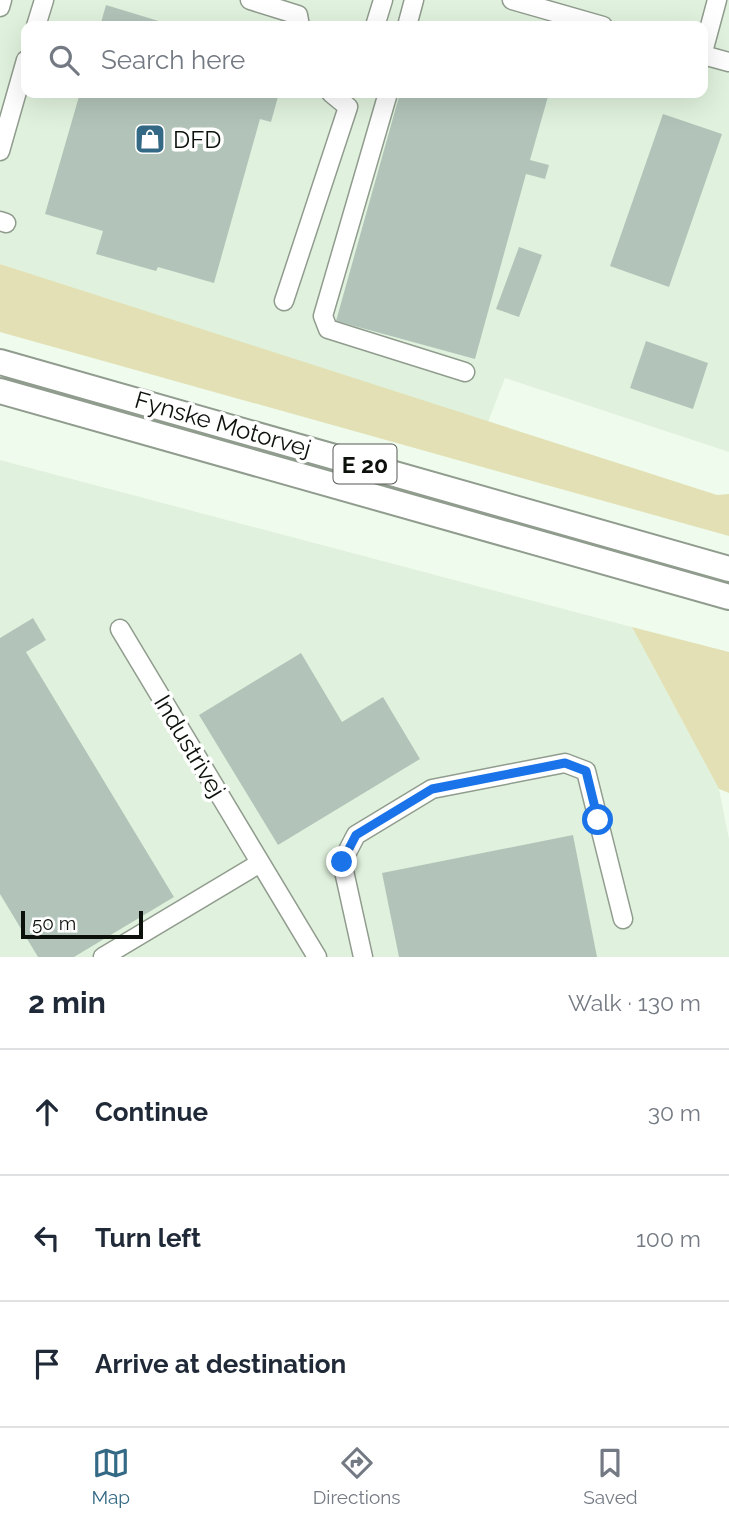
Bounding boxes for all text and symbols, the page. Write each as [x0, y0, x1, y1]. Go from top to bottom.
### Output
search box [21, 21, 708, 98]
icon: search [45, 41, 83, 79]
text: Search here [101, 45, 245, 75]
shop icon: DFD [133, 122, 167, 156]
place label: DFD [173, 125, 221, 154]
street label: Fynske Motorvej [132, 385, 314, 463]
road number: E 20 [334, 445, 396, 484]
street label: Industrivej [148, 690, 232, 802]
route start [582, 804, 613, 835]
route end [326, 846, 357, 877]
scale bar [21, 908, 144, 940]
text: 50 m [32, 912, 76, 934]
text: 2 min [28, 985, 106, 1020]
text: Walk · 130 m [568, 989, 701, 1016]
icon: ahead [28, 1093, 66, 1131]
text: Continue [95, 1097, 208, 1127]
text: 30 m [648, 1099, 701, 1126]
icon: left [28, 1219, 66, 1257]
text: Turn left [95, 1223, 201, 1253]
text: 100 m [636, 1225, 701, 1252]
icon: arrive [28, 1345, 66, 1383]
text: Arrive at destination [95, 1349, 346, 1379]
tab: Map [91, 1444, 130, 1508]
tab: Directions [313, 1444, 401, 1508]
tab: Saved [583, 1444, 638, 1508]

